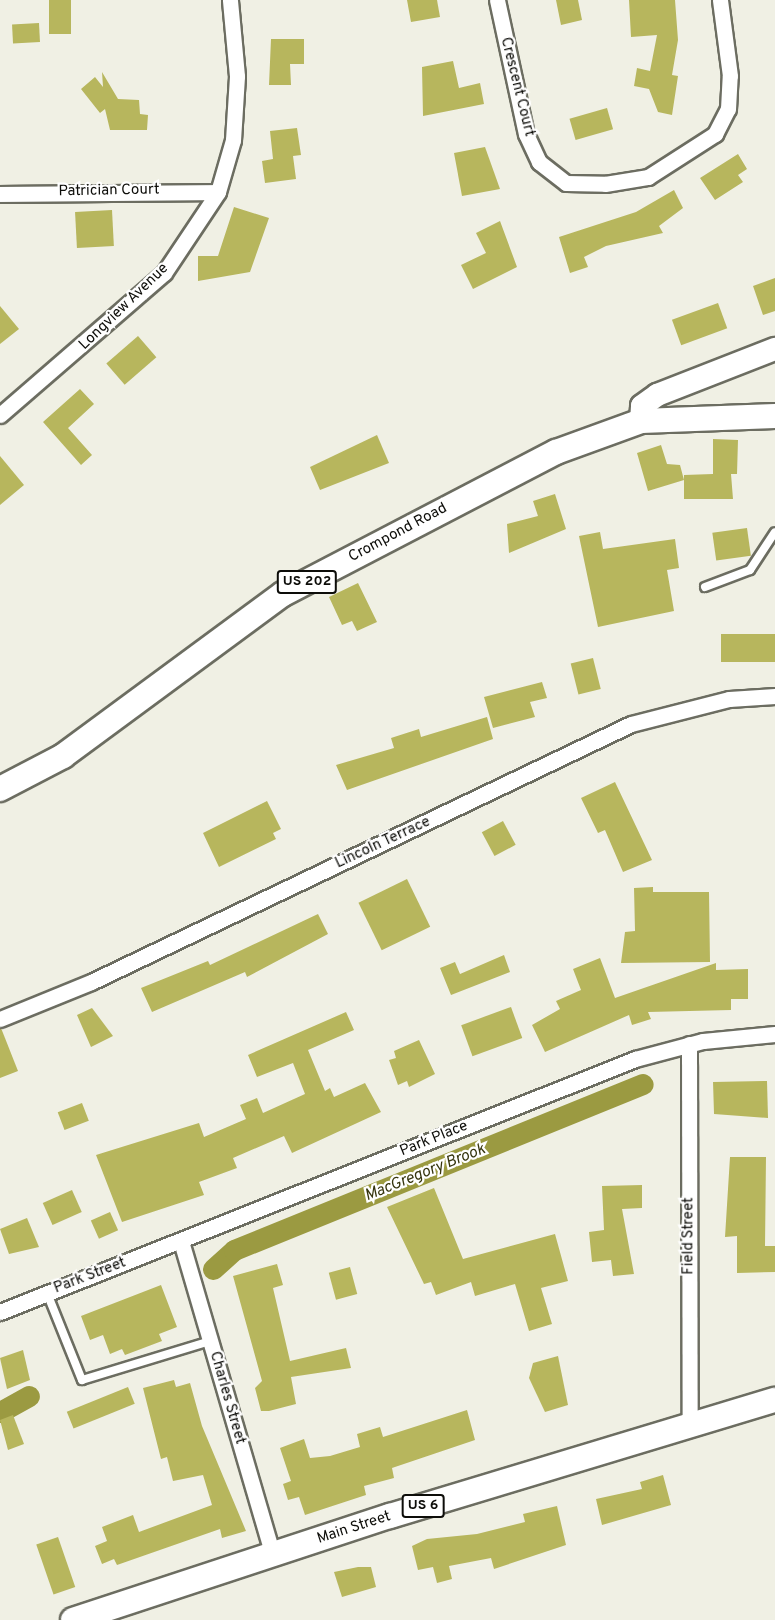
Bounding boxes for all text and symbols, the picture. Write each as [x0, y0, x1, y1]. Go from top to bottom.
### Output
street label: Crescent Court [496, 36, 538, 138]
street label: Patrician Court [58, 181, 160, 201]
street label: Longview Avenue [75, 260, 173, 354]
street label: Crompond Road [346, 500, 450, 566]
road number: US 202 [276, 571, 338, 593]
street label: Lincoln Terrace [332, 813, 434, 873]
street label: Park Place [397, 1117, 471, 1161]
water label: MacGregory Brook [362, 1140, 488, 1206]
street label: Field Street [680, 1197, 698, 1275]
street label: Park Street [51, 1254, 129, 1298]
street label: Charles Street [205, 1349, 249, 1447]
road number: US 6 [400, 1495, 446, 1517]
street label: Main Street [315, 1508, 393, 1548]

